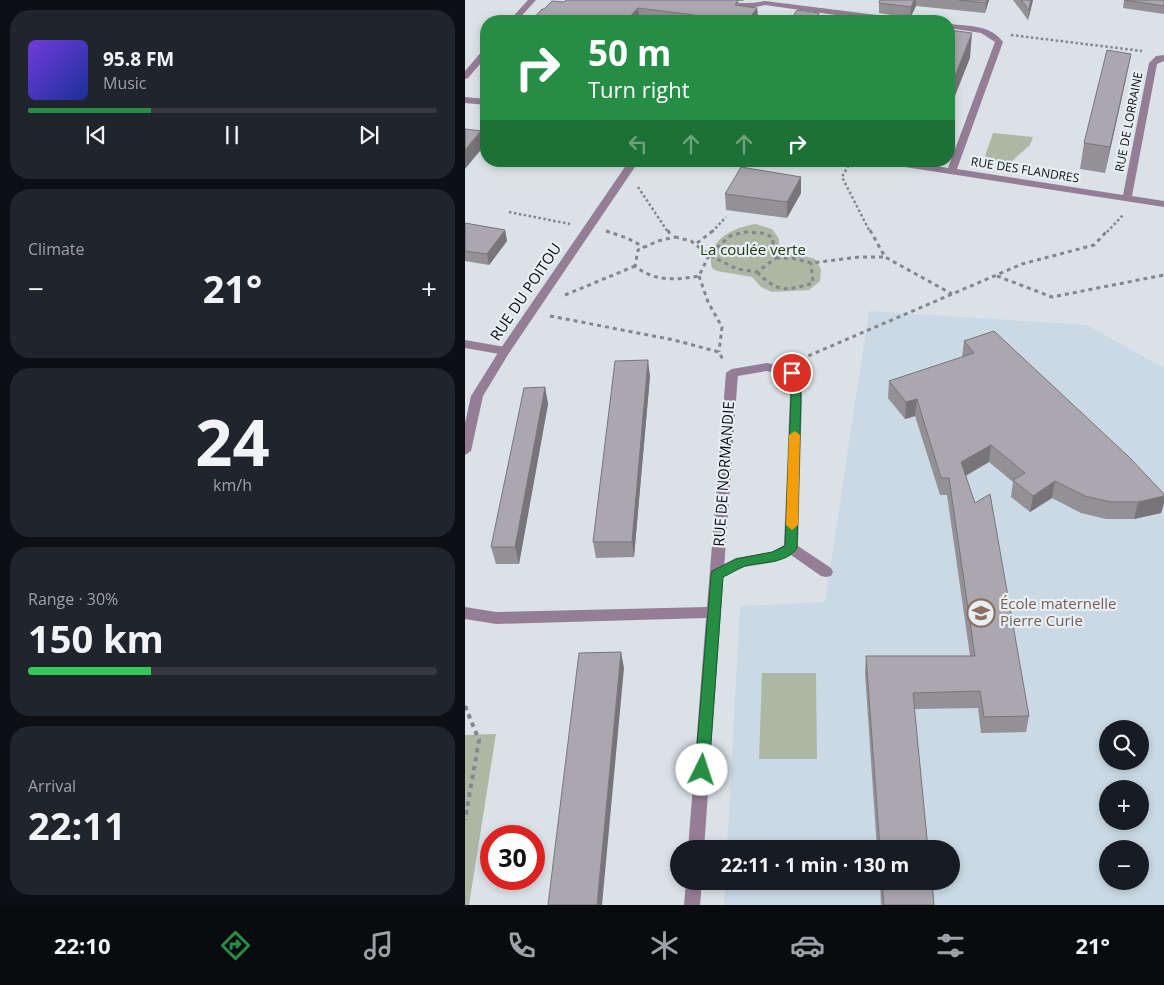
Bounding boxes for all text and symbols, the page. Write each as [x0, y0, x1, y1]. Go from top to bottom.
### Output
text: 50 m [588, 29, 671, 76]
icon: right [505, 35, 570, 100]
text: 95.8 FM [103, 46, 174, 72]
street label: RUE DE LORRAINE [1110, 70, 1147, 173]
text: Music [103, 72, 147, 94]
text: Turn right [588, 74, 690, 104]
icon: previous [82, 121, 110, 149]
icon: pause [218, 121, 246, 149]
icon: next [355, 121, 383, 149]
icon: left [624, 130, 652, 158]
icon: ahead [677, 130, 705, 158]
icon: ahead [730, 130, 758, 158]
icon: right [783, 130, 811, 158]
street label: RUE DES FLANDRES [970, 153, 1080, 186]
text: Climate [28, 238, 85, 260]
street label: RUE DU POITOU [485, 239, 565, 344]
park label: La coulée verte [700, 239, 806, 259]
text: 21° [203, 262, 262, 314]
text: − [28, 269, 44, 307]
text: + [421, 269, 437, 307]
pin [771, 352, 813, 394]
icon: arrive [778, 359, 806, 387]
text: 24 [195, 397, 270, 485]
street label: RUE DE NORMANDIE [708, 401, 738, 547]
text: km/h [213, 474, 252, 496]
text: Range · 30% [28, 588, 118, 610]
place label: École maternelle Pierre Curie [1000, 593, 1116, 630]
school or university icon: École maternelle Pierre Curie [966, 598, 996, 628]
text: 150 km [28, 612, 164, 664]
map controls [1099, 720, 1149, 890]
button: search [1099, 720, 1149, 770]
position arrow [675, 743, 727, 795]
text: Arrival [28, 775, 76, 797]
button: + [1099, 780, 1149, 830]
text: 22:11 [28, 799, 126, 851]
speed limit sign: 30 [480, 825, 545, 890]
button: − [1099, 840, 1149, 890]
text: 22:11 · 1 min · 130 m [721, 852, 909, 878]
icon: directions [218, 928, 253, 963]
icon: music [361, 928, 396, 963]
icon: phone [504, 928, 539, 963]
icon: climate [647, 928, 682, 963]
icon: car [790, 928, 825, 963]
icon: filters [933, 928, 968, 963]
text: 22:10 [54, 930, 111, 960]
text: 21° [1075, 930, 1110, 960]

